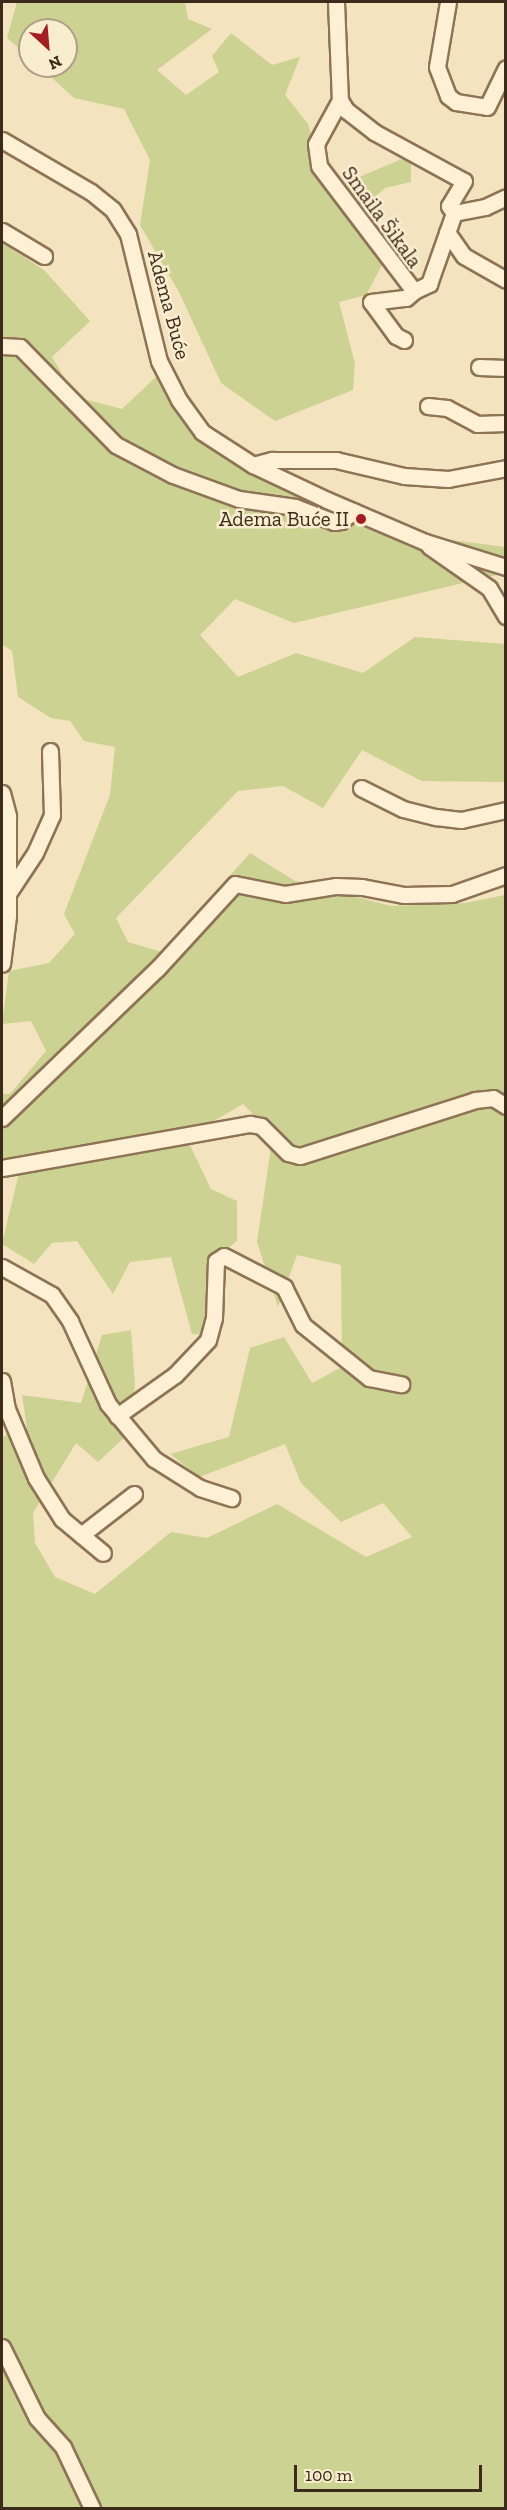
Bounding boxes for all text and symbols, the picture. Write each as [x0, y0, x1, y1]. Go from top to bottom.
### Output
north arrow [18, 18, 78, 78]
text: N [46, 52, 65, 74]
street label: Smaila Šikala [337, 161, 427, 273]
street label: Adema Buće [142, 248, 196, 362]
place label: Adema Buće II [219, 506, 349, 532]
marker: Adema Buće II [354, 512, 368, 526]
scale bar [297, 2453, 484, 2491]
text: 100 m [305, 2464, 352, 2486]

